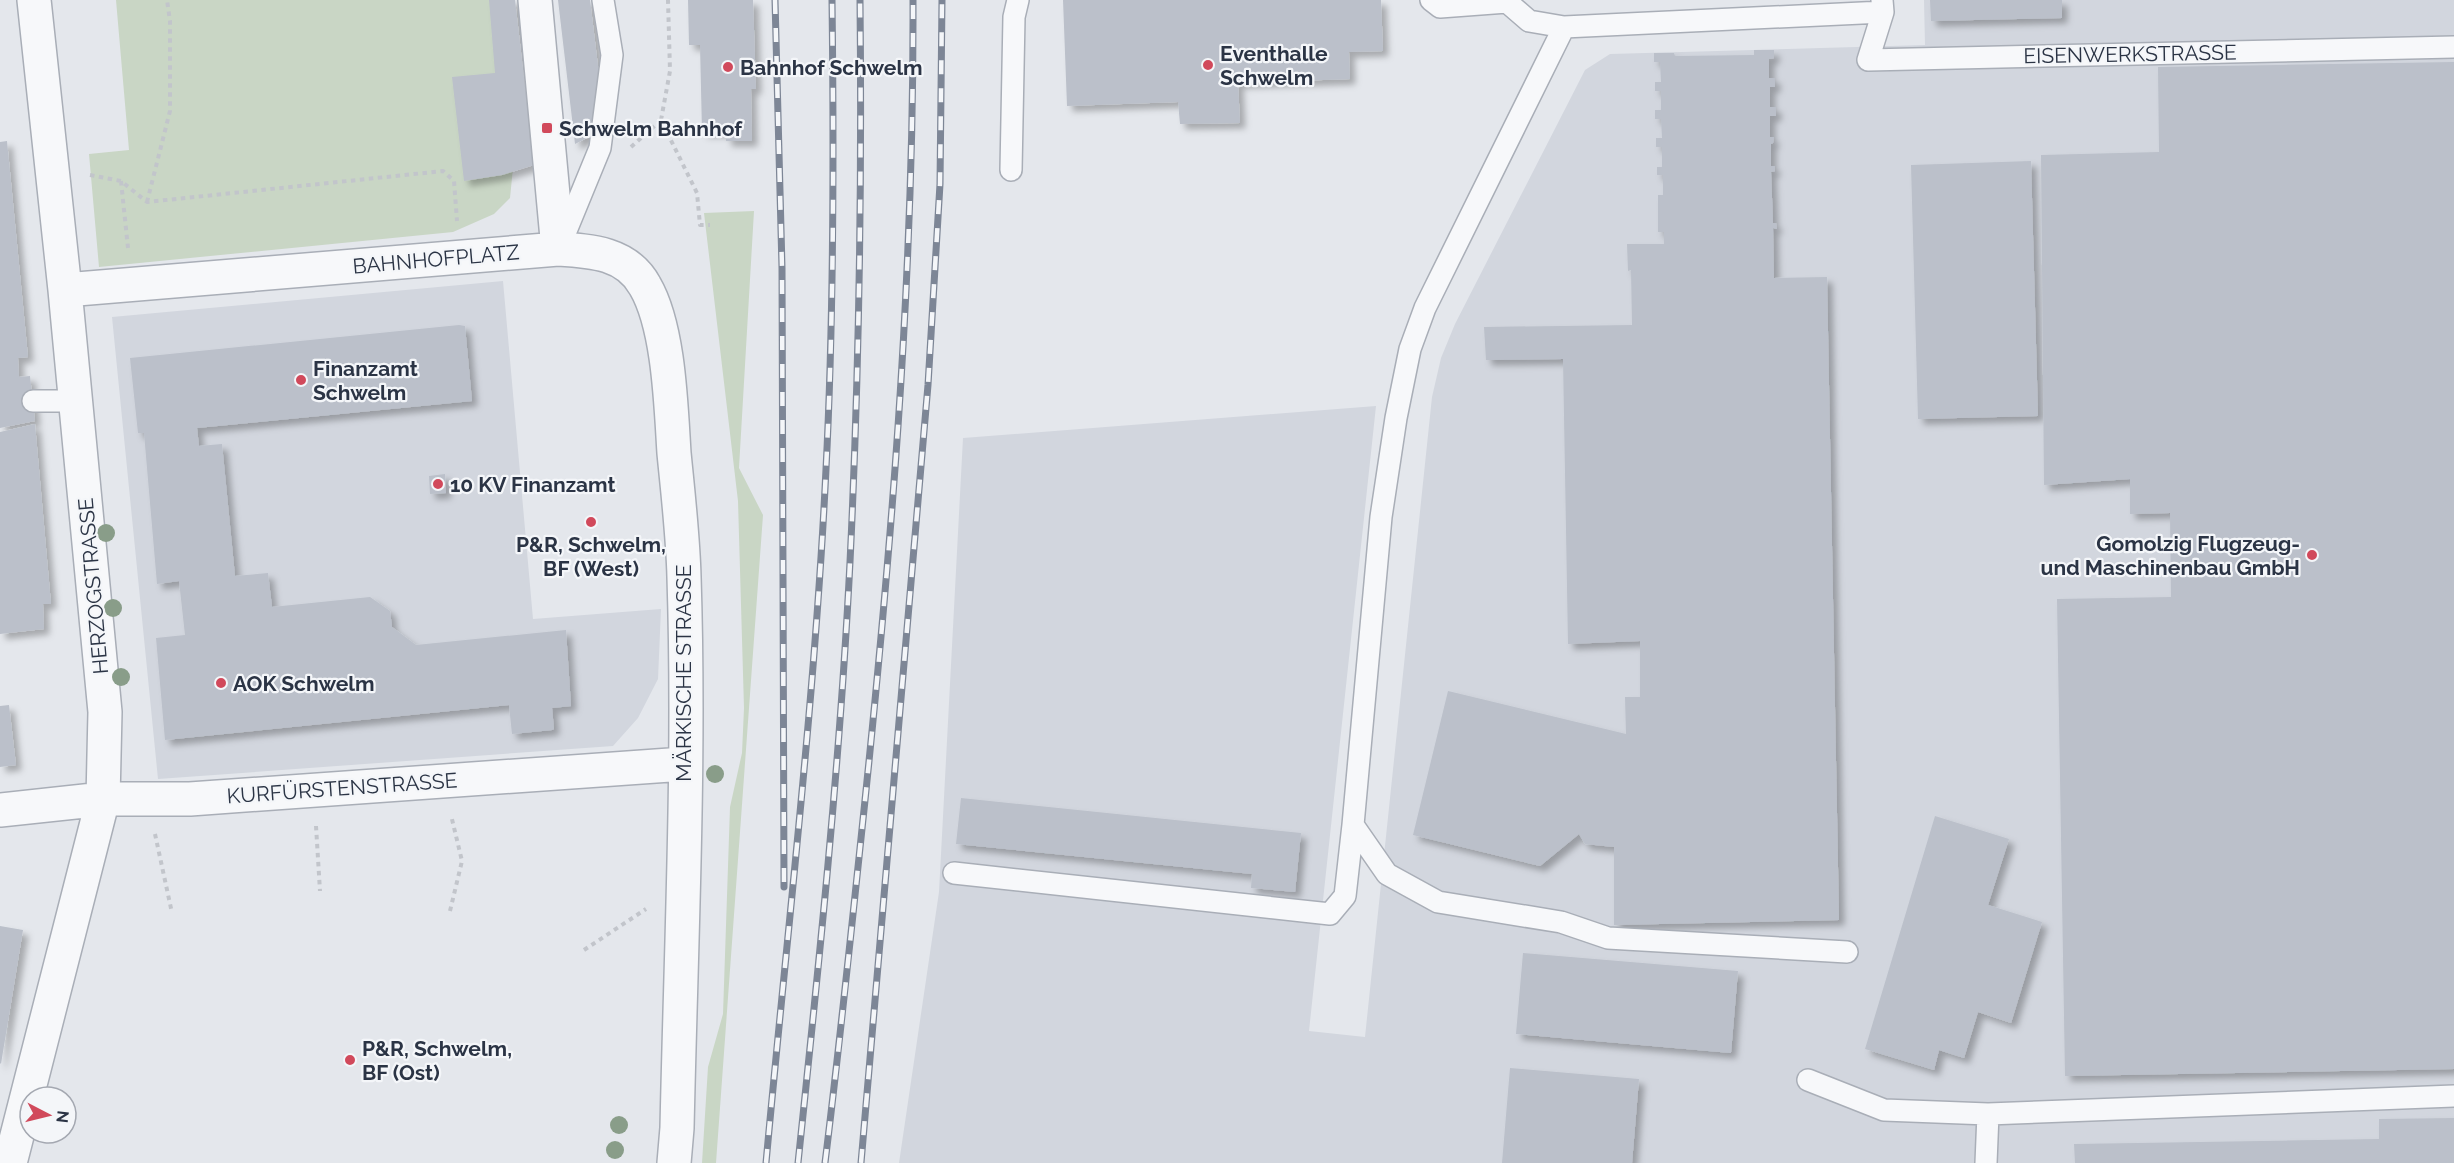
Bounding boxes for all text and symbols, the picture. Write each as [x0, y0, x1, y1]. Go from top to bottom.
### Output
street label: EISENWERKSTRASSE [2023, 40, 2237, 68]
place label: Eventhalle Schwelm [1220, 41, 1328, 90]
place label: Bahnhof Schwelm [740, 55, 923, 80]
marker: Eventhalle Schwelm [1201, 58, 1215, 72]
marker: Bahnhof Schwelm [721, 60, 735, 74]
place label: Schwelm Bahnhof [559, 116, 743, 141]
marker: Schwelm Bahnhof [540, 121, 554, 135]
street label: BAHNHOFPLATZ [352, 239, 520, 279]
place label: Finanzamt Schwelm [313, 356, 418, 405]
marker: Finanzamt Schwelm [294, 373, 308, 387]
place label: 10 KV Finanzamt [450, 472, 616, 497]
marker: 10 KV Finanzamt [431, 477, 445, 491]
street label: HERZOGSTRASSE [73, 497, 113, 675]
marker: P&R, Schwelm, BF (West) [584, 515, 598, 529]
place label: Gomolzig Flugzeug- und Maschinenbau GmbH [2041, 531, 2300, 580]
place label: P&R, Schwelm, BF (West) [516, 532, 666, 581]
marker: Gomolzig Flugzeug- und Maschinenbau GmbH [2305, 548, 2319, 562]
street label: MÄRKISCHE STRASSE [671, 564, 696, 782]
place label: AOK Schwelm [233, 671, 374, 696]
marker: AOK Schwelm [214, 676, 228, 690]
street label: KURFÜRSTENSTRASSE [226, 767, 458, 809]
place label: P&R, Schwelm, BF (Ost) [362, 1036, 512, 1085]
marker: P&R, Schwelm, BF (Ost) [343, 1053, 357, 1067]
north arrow [18, 1085, 78, 1145]
text: N [52, 1110, 73, 1124]

